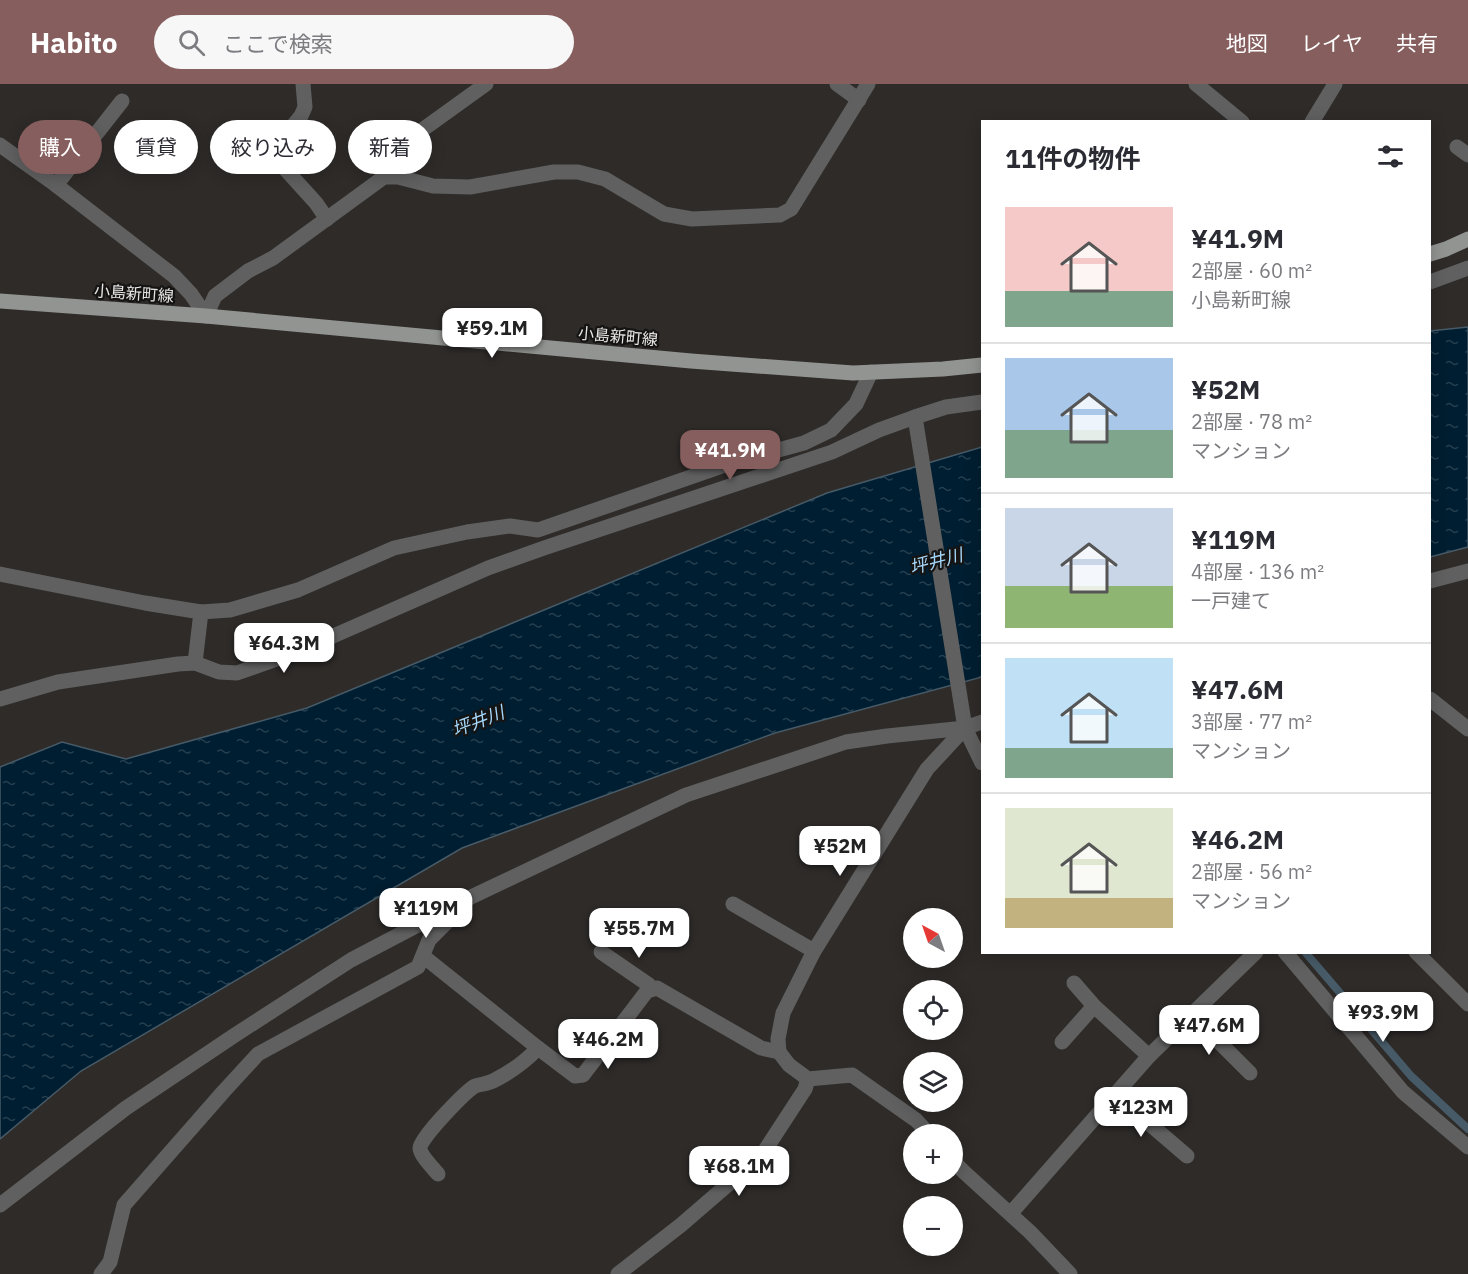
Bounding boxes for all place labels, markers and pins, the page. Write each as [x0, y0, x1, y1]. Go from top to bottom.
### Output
pin: ¥59.1M [443, 308, 541, 359]
pin: ¥41.9M [681, 430, 779, 481]
pin: ¥64.3M [235, 623, 333, 674]
pin: ¥52M [804, 826, 876, 877]
pin: ¥119M [384, 888, 468, 939]
pin: ¥55.7M [590, 908, 688, 959]
pin: ¥93.9M [1334, 992, 1432, 1043]
pin: ¥47.6M [1160, 1005, 1258, 1056]
pin: ¥46.2M [559, 1019, 657, 1070]
pin: ¥123M [1099, 1087, 1183, 1138]
pin: ¥68.1M [690, 1146, 788, 1197]

